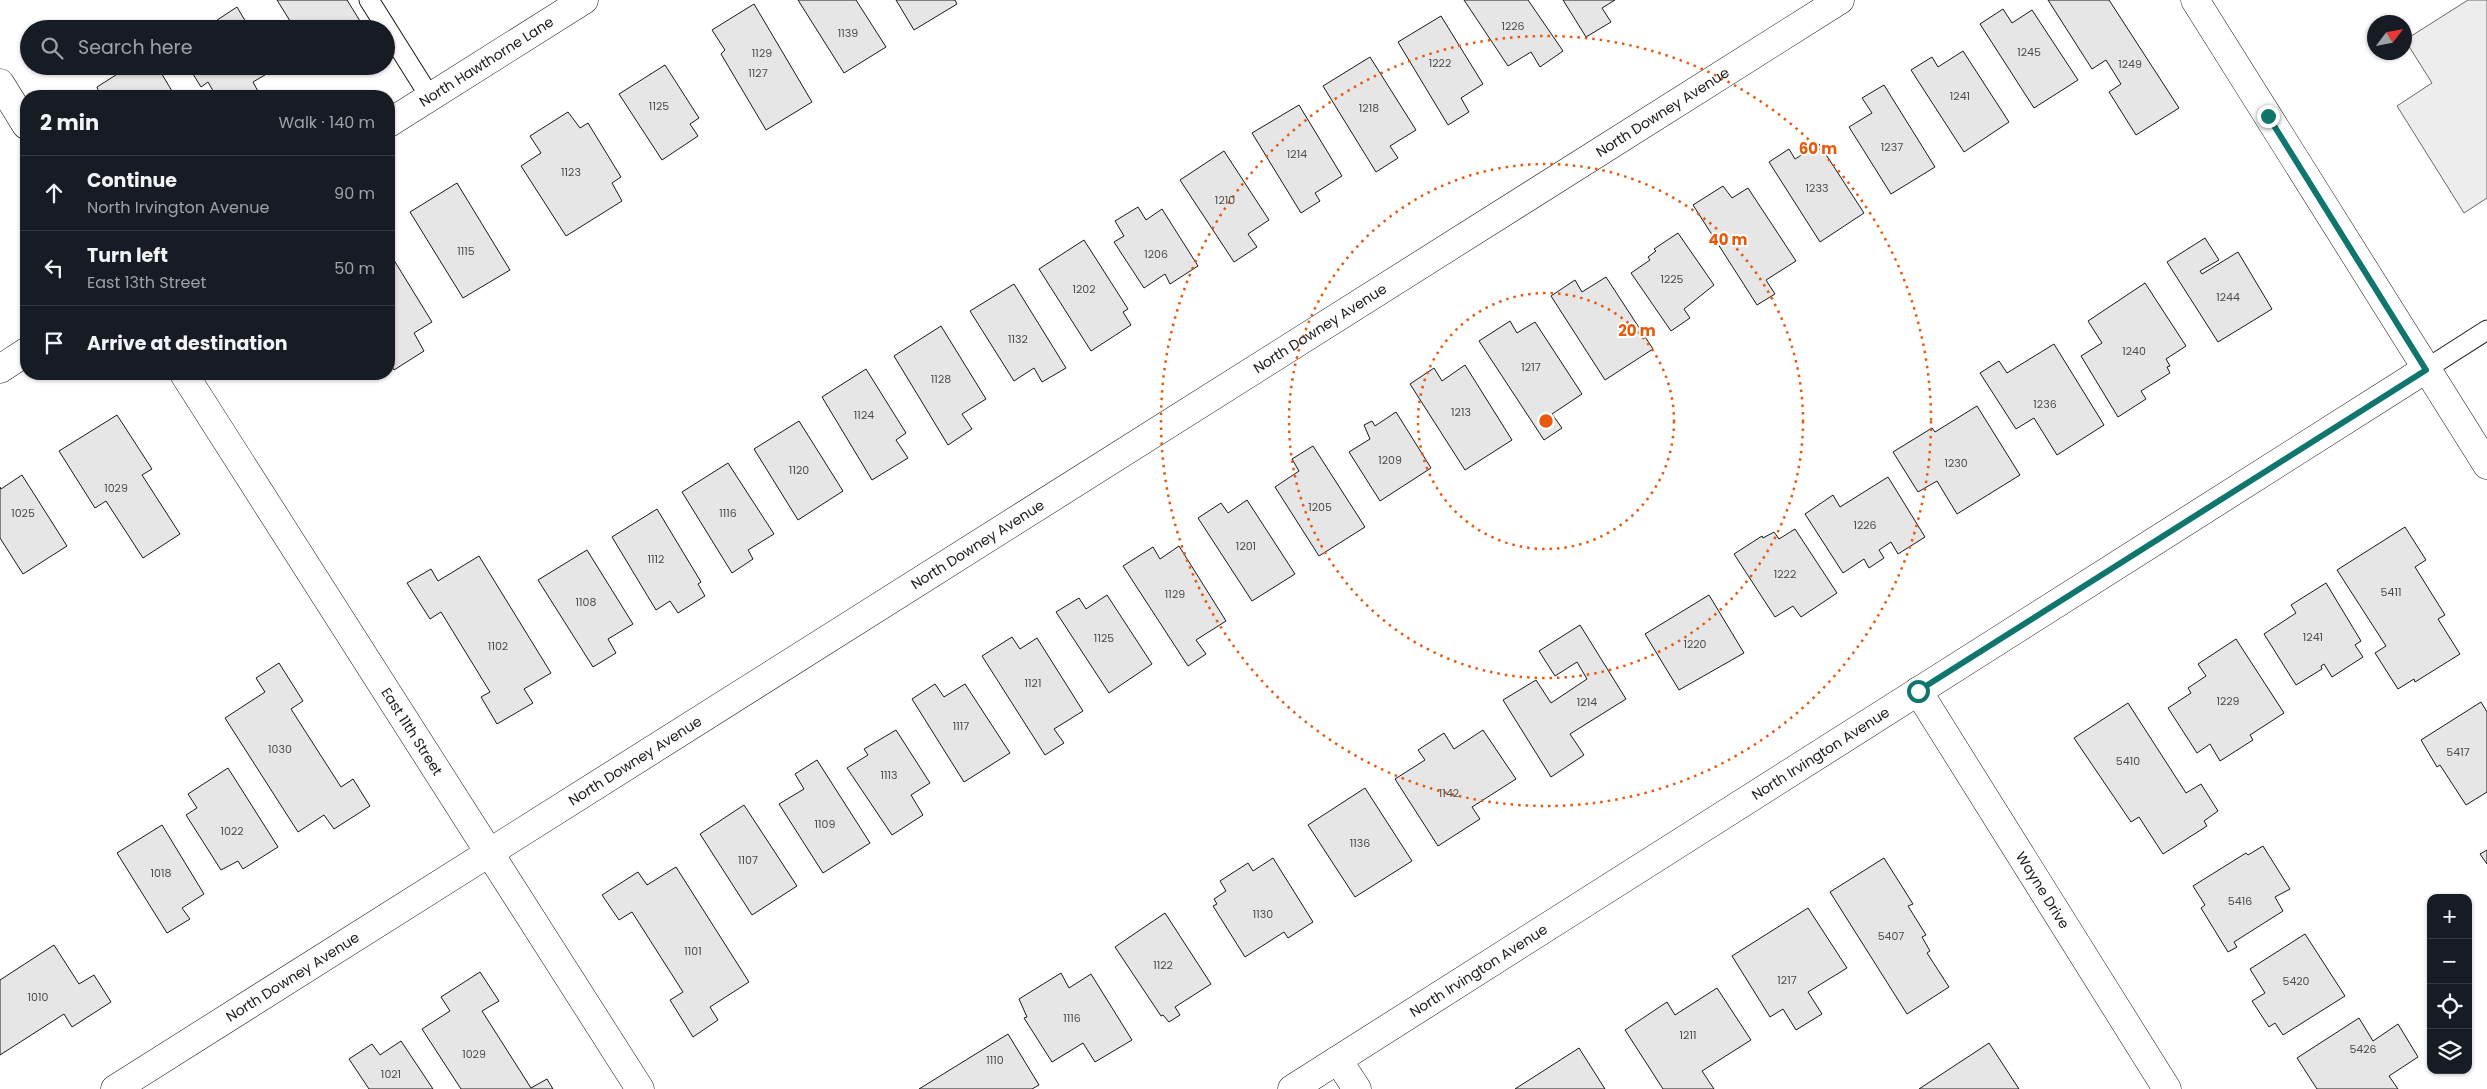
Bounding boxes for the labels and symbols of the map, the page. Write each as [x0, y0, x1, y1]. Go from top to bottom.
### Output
street label: North Hawthorne Lane [415, 12, 558, 112]
north arrow [2367, 15, 2412, 60]
house number: 1226 [1501, 18, 1525, 34]
house number: 1139 [838, 25, 858, 41]
house number: 1245 [2017, 44, 2041, 60]
house number: 1129 [752, 45, 772, 61]
house number: 1222 [1429, 55, 1451, 71]
house number: 1249 [2118, 56, 2142, 72]
street label: North Downey Avenue [1592, 62, 1733, 162]
house number: 1127 [748, 65, 768, 81]
house number: 1241 [1950, 88, 1970, 104]
house number: 1125 [649, 98, 669, 114]
house number: 1218 [1359, 100, 1379, 116]
route end [2257, 105, 2280, 128]
text: 60 m [1799, 138, 1837, 159]
house number: 1237 [1881, 139, 1903, 155]
house number: 1214 [1287, 146, 1307, 162]
house number: 1123 [561, 164, 581, 180]
house number: 1233 [1806, 180, 1828, 196]
house number: 1210 [1215, 192, 1235, 208]
text: 40 m [1708, 229, 1748, 250]
house number: 1115 [457, 243, 475, 259]
house number: 1206 [1144, 246, 1168, 262]
house number: 1225 [1660, 271, 1684, 287]
street label: North Downey Avenue [1249, 279, 1391, 378]
house number: 1202 [1072, 281, 1096, 297]
house number: 1244 [2216, 289, 2240, 305]
text: 20 m [1618, 320, 1656, 341]
house number: 1132 [1008, 331, 1028, 347]
house number: 1240 [2122, 343, 2146, 359]
house number: 1217 [1521, 359, 1541, 375]
house number: 1128 [931, 371, 951, 387]
house number: 1236 [2033, 396, 2057, 412]
house number: 1213 [1451, 404, 1471, 420]
house number: 1124 [854, 407, 874, 423]
centre of rings [1537, 412, 1555, 430]
house number: 1209 [1378, 452, 1402, 468]
house number: 1230 [1944, 455, 1968, 471]
house number: 1120 [789, 462, 809, 478]
house number: 1029 [104, 480, 128, 496]
street label: North Downey Avenue [907, 495, 1048, 594]
house number: 1205 [1308, 499, 1332, 515]
house number: 1025 [11, 505, 35, 521]
house number: 1116 [719, 505, 737, 521]
house number: 1226 [1853, 517, 1877, 533]
house number: 1201 [1236, 538, 1256, 554]
house number: 1112 [648, 551, 664, 567]
house number: 1222 [1774, 566, 1796, 582]
house number: 5411 [2381, 584, 2401, 600]
house number: 1129 [1165, 586, 1185, 602]
house number: 1108 [576, 594, 597, 610]
house number: 1241 [2303, 629, 2323, 645]
house number: 1125 [1094, 630, 1114, 646]
house number: 1220 [1683, 636, 1707, 652]
house number: 1102 [488, 638, 508, 654]
house number: 1121 [1025, 675, 1041, 691]
route start [1907, 680, 1930, 703]
street label: East 11th Street [376, 684, 447, 779]
house number: 1229 [2216, 693, 2240, 709]
house number: 1214 [1577, 694, 1597, 710]
street label: North Irvington Avenue [1748, 702, 1894, 805]
street label: North Downey Avenue [565, 711, 706, 810]
house number: 1117 [953, 718, 969, 734]
house number: 1030 [268, 741, 292, 757]
house number: 5417 [2446, 744, 2470, 760]
house number: 5410 [2116, 753, 2140, 769]
house number: 1113 [880, 767, 898, 783]
house number: 1142 [1439, 785, 1459, 801]
house number: 1109 [815, 816, 836, 832]
house number: 1022 [220, 823, 244, 839]
house number: 1136 [1350, 835, 1370, 851]
street label: Wayne Drive [2011, 848, 2075, 933]
house number: 1107 [738, 852, 758, 868]
house number: 1018 [151, 865, 172, 881]
house number: 5416 [2228, 893, 2252, 909]
house number: 1130 [1253, 906, 1273, 922]
street label: North Irvington Avenue [1406, 919, 1552, 1022]
street label: North Downey Avenue [222, 927, 363, 1026]
house number: 5407 [1878, 928, 1904, 944]
house number: 1101 [684, 943, 702, 959]
house number: 1122 [1153, 957, 1173, 973]
house number: 1217 [1777, 972, 1797, 988]
house number: 5420 [2282, 973, 2310, 989]
house number: 1010 [28, 989, 49, 1005]
house number: 1116 [1063, 1010, 1081, 1026]
house number: 1211 [1680, 1027, 1696, 1043]
house number: 5426 [2349, 1041, 2377, 1057]
house number: 1029 [462, 1046, 486, 1062]
house number: 1110 [986, 1052, 1004, 1068]
house number: 1021 [381, 1066, 401, 1082]

